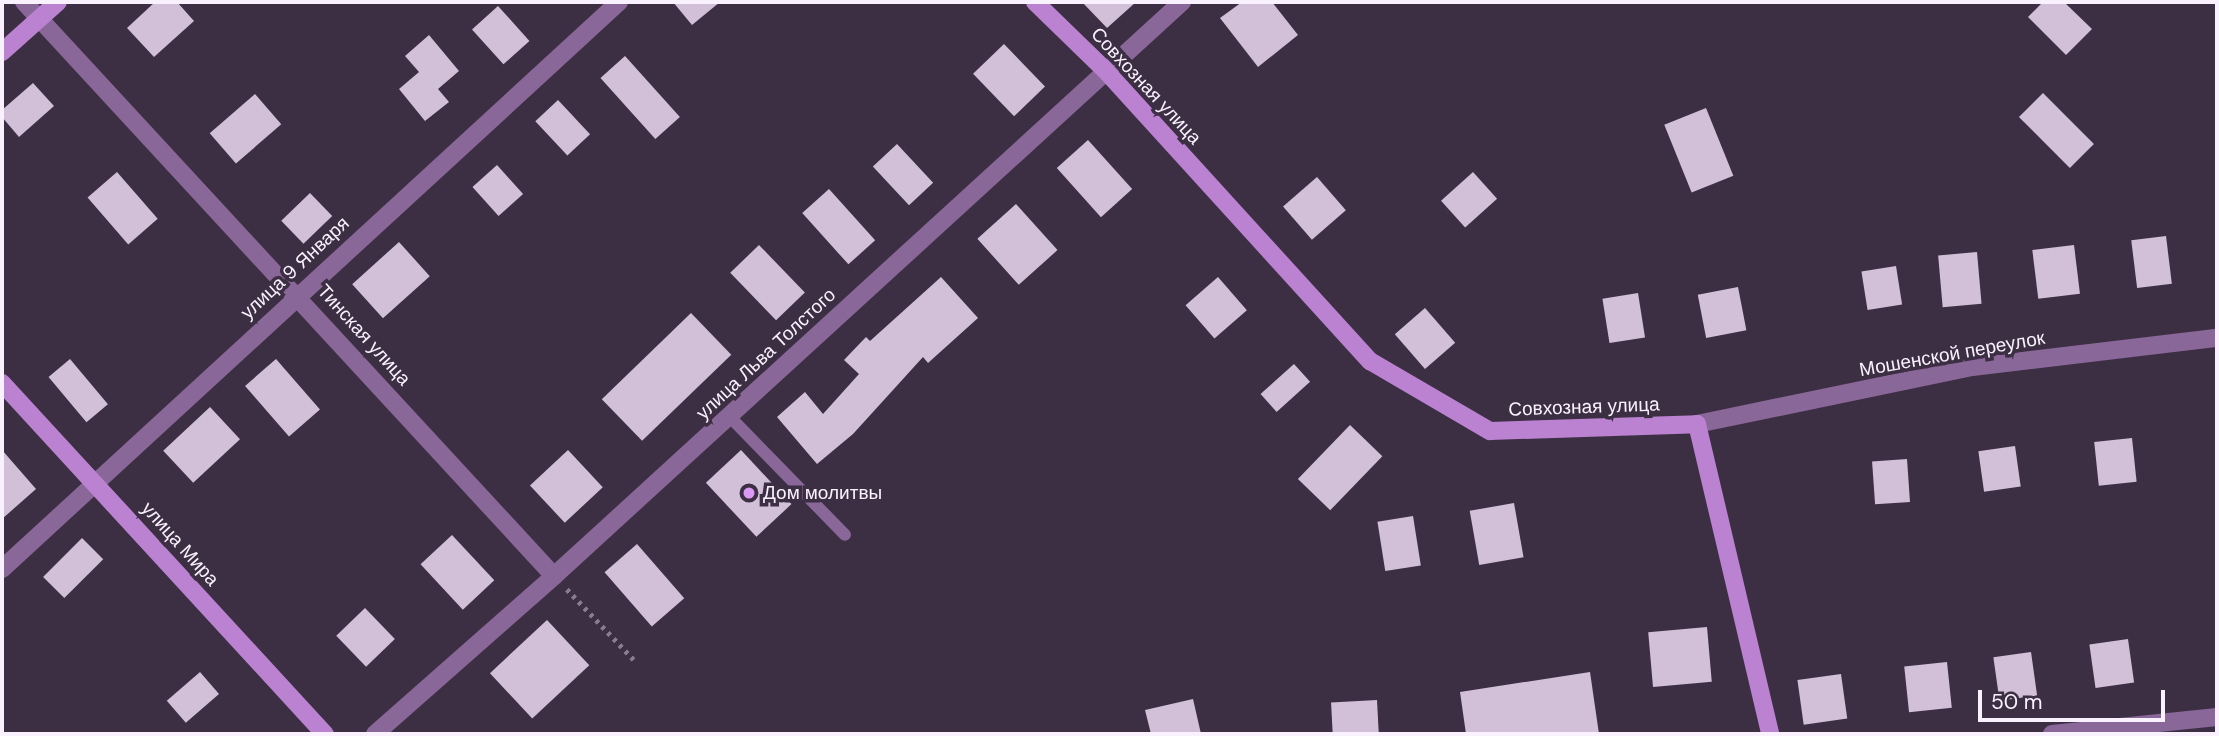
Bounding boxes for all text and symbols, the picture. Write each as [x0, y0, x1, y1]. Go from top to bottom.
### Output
street label: Совхозная улица [1086, 23, 1206, 149]
street label: улица 9 Января [236, 212, 354, 324]
street label: Тинская улица [313, 280, 415, 390]
street label: улица Льва Толстого [692, 284, 840, 424]
street label: Мошенской переулок [1857, 326, 2047, 382]
street label: Совхозная улица [1508, 393, 1660, 421]
place label: Дом молитвы [763, 482, 882, 504]
marker: Дом молитвы [741, 485, 757, 501]
street label: улица Мира [136, 497, 224, 591]
scale bar [1981, 676, 2168, 720]
text: 50 m [1991, 688, 2042, 716]

